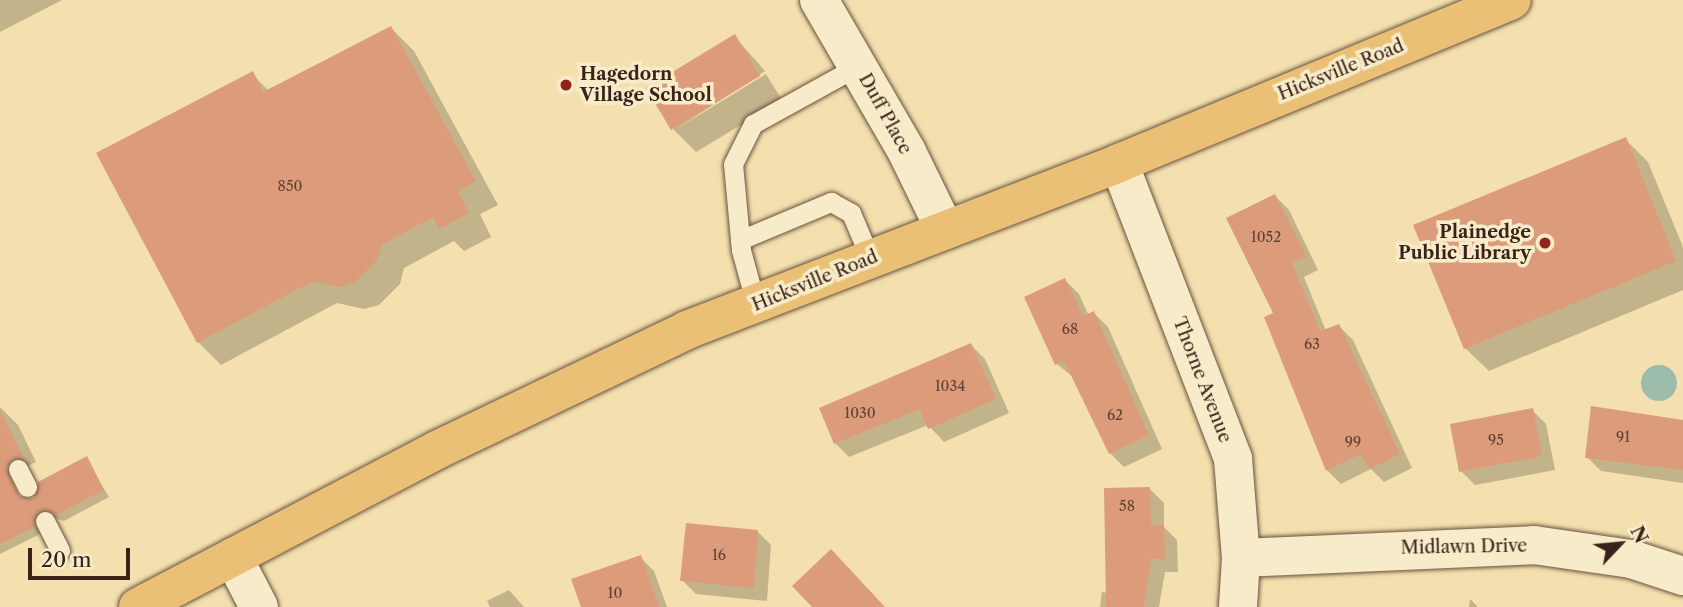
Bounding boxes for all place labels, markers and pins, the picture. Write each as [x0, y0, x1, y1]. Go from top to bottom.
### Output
place label: Hagedorn Village School [580, 64, 712, 106]
marker: Hagedorn Village School [558, 77, 574, 93]
place label: Plainedge Public Library [1398, 222, 1531, 264]
marker: Plainedge Public Library [1537, 235, 1553, 251]

